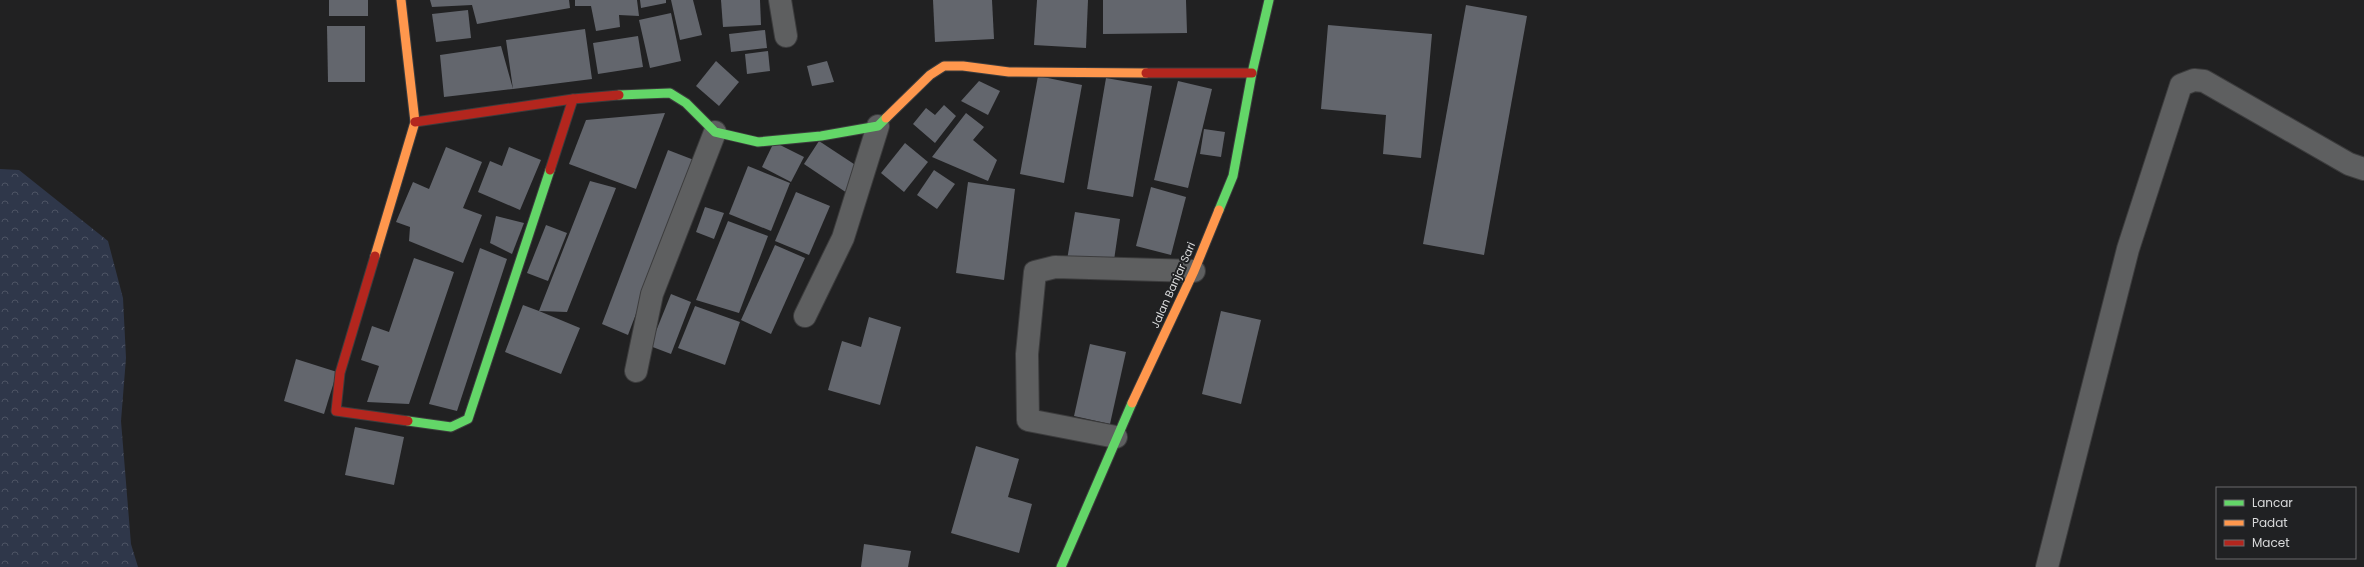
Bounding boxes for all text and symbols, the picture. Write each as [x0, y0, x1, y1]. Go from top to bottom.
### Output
street label: Jalan Banjar Sari [1147, 239, 1199, 331]
legend [2216, 487, 2356, 559]
text: Lancar [2252, 494, 2293, 511]
text: Padat [2252, 514, 2288, 531]
text: Macet [2252, 534, 2290, 551]

